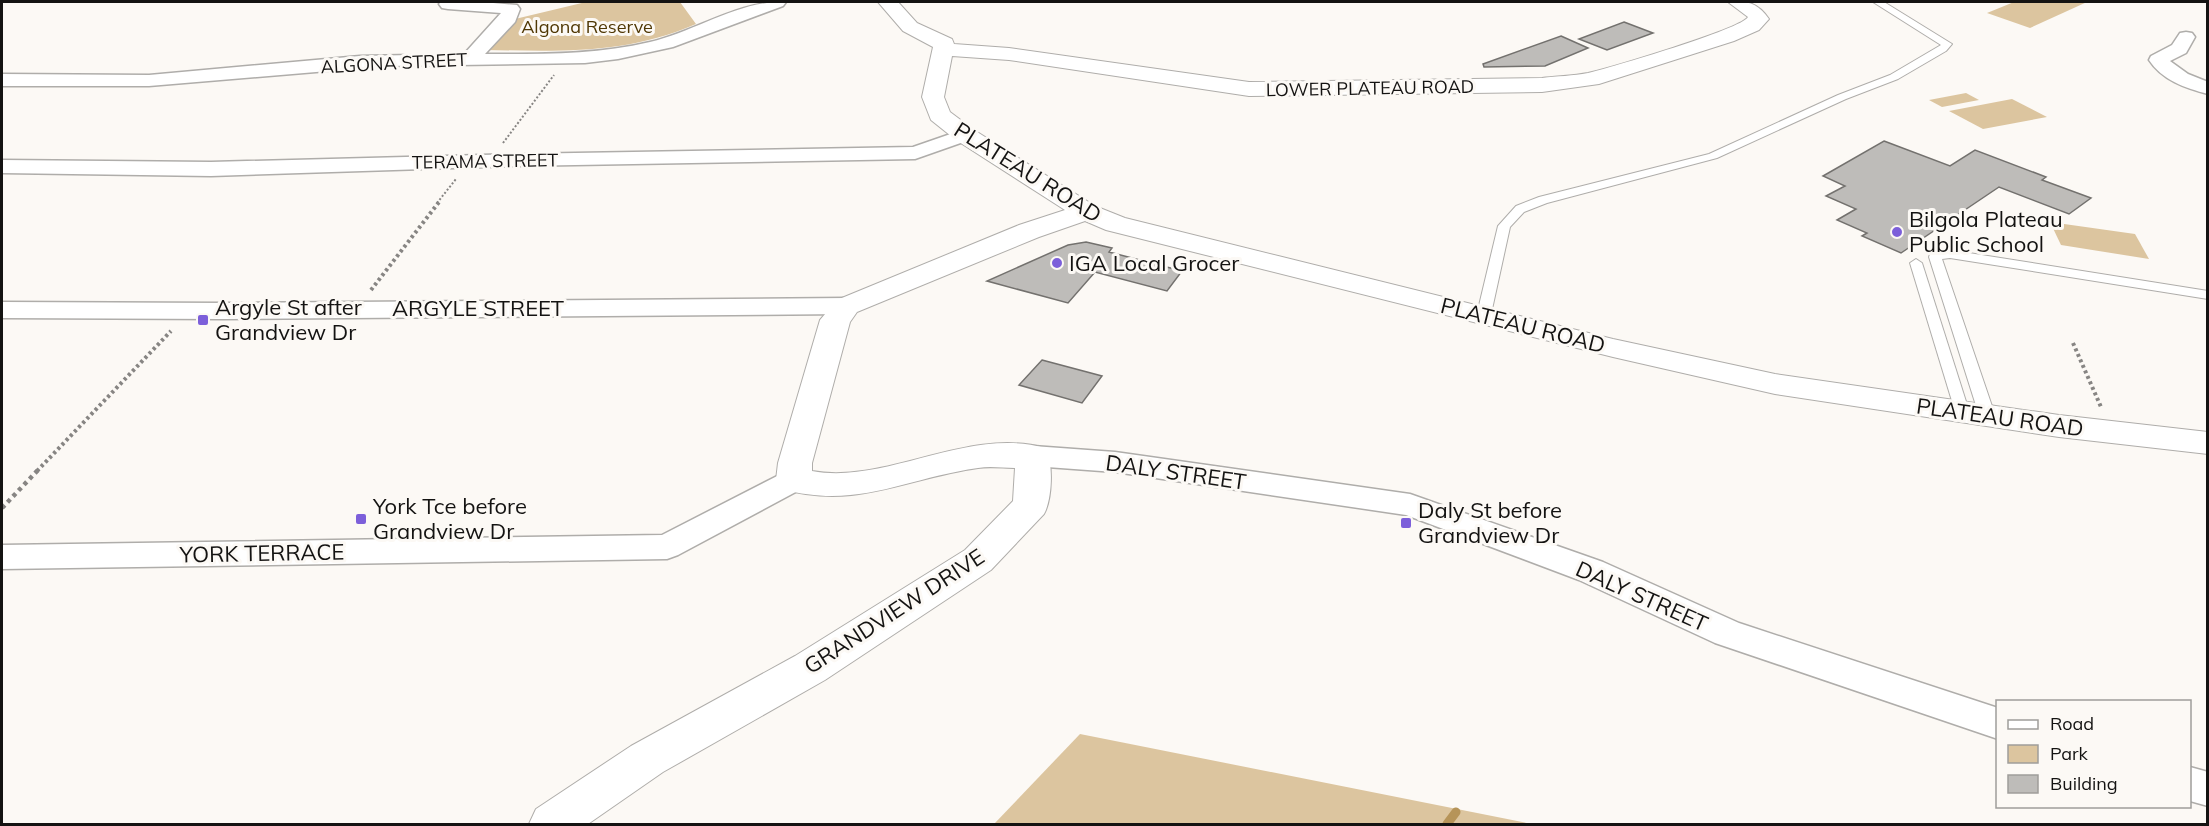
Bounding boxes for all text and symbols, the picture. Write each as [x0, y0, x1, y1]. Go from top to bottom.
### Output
park label: Algona Reserve [521, 15, 653, 38]
street label: ALGONA STREET [320, 48, 468, 78]
street label: LOWER PLATEAU ROAD [1266, 75, 1474, 101]
street label: PLATEAU ROAD [949, 115, 1107, 229]
street label: TERAMA STREET [412, 148, 559, 174]
place label: Bilgola Plateau Public School [1909, 205, 2063, 258]
marker: Bilgola Plateau Public School [1890, 225, 1904, 239]
place label: IGA Local Grocer [1069, 249, 1239, 277]
marker: IGA Local Grocer [1050, 256, 1064, 270]
street label: PLATEAU ROAD [1438, 291, 1608, 359]
place label: Argyle St after Grandview Dr [215, 293, 362, 346]
street label: ARGYLE STREET [392, 294, 564, 322]
marker: Argyle St after Grandview Dr [196, 313, 210, 327]
street label: PLATEAU ROAD [1915, 391, 2085, 443]
street label: DALY STREET [1104, 448, 1248, 496]
place label: York Tce before Grandview Dr [372, 492, 527, 545]
place label: Daly St before Grandview Dr [1418, 496, 1562, 549]
marker: York Tce before Grandview Dr [354, 512, 368, 526]
marker: Daly St before Grandview Dr [1399, 516, 1413, 530]
street label: YORK TERRACE [178, 538, 345, 568]
street label: GRANDVIEW DRIVE [799, 542, 989, 680]
street label: DALY STREET [1572, 554, 1712, 638]
legend [1996, 700, 2191, 808]
text: Road [2050, 712, 2094, 735]
text: Park [2050, 742, 2089, 765]
text: Building [2050, 772, 2118, 795]

